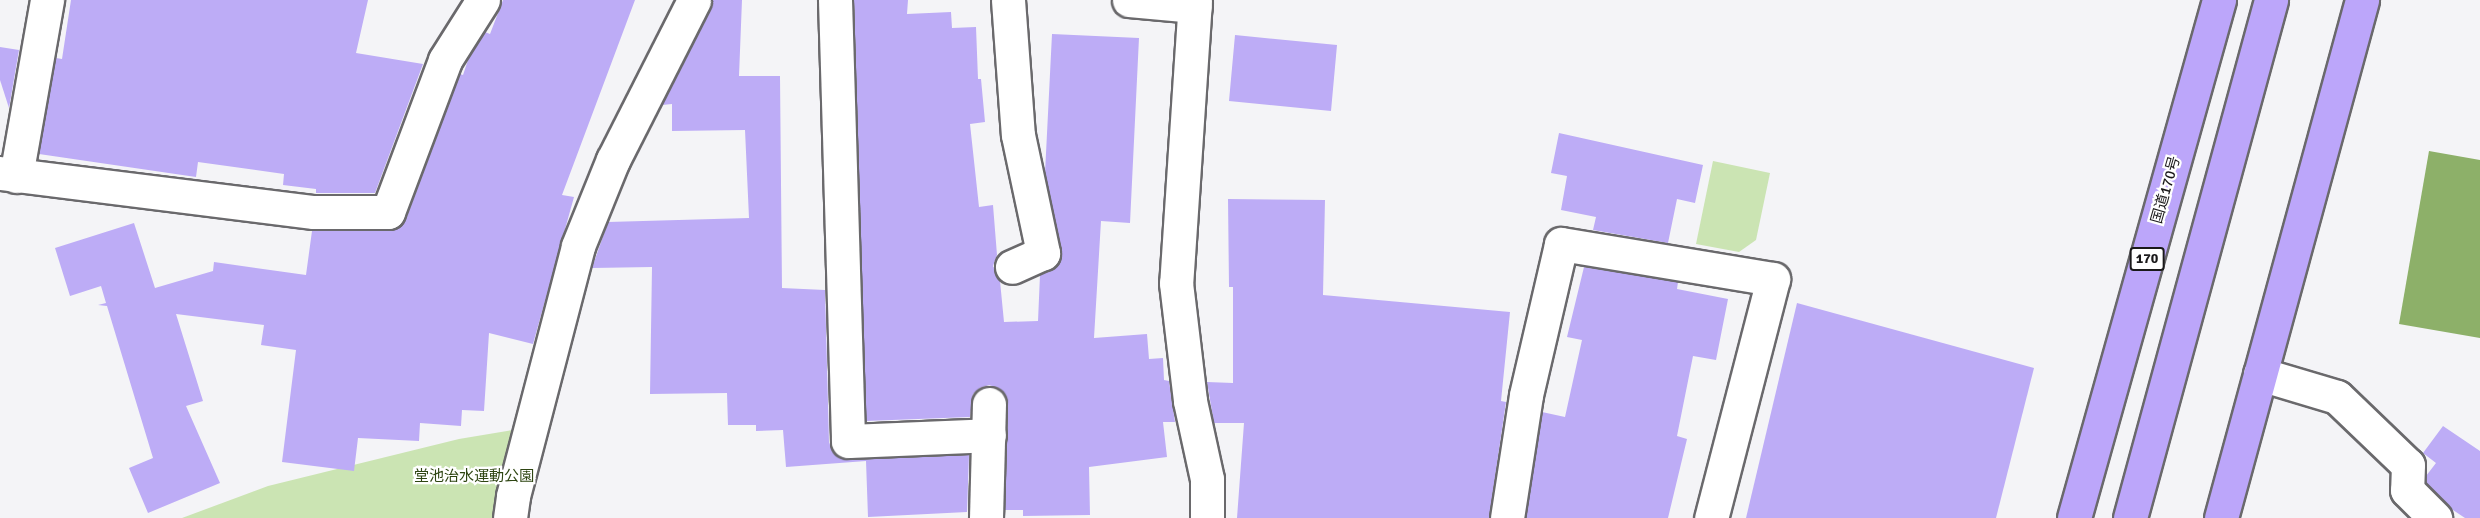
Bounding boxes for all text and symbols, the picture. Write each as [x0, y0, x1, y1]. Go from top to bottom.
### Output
street label: 国道170号 [2148, 154, 2184, 226]
road number: 170 [2129, 248, 2165, 270]
park label: 堂池治水運動公園 [414, 468, 534, 486]

